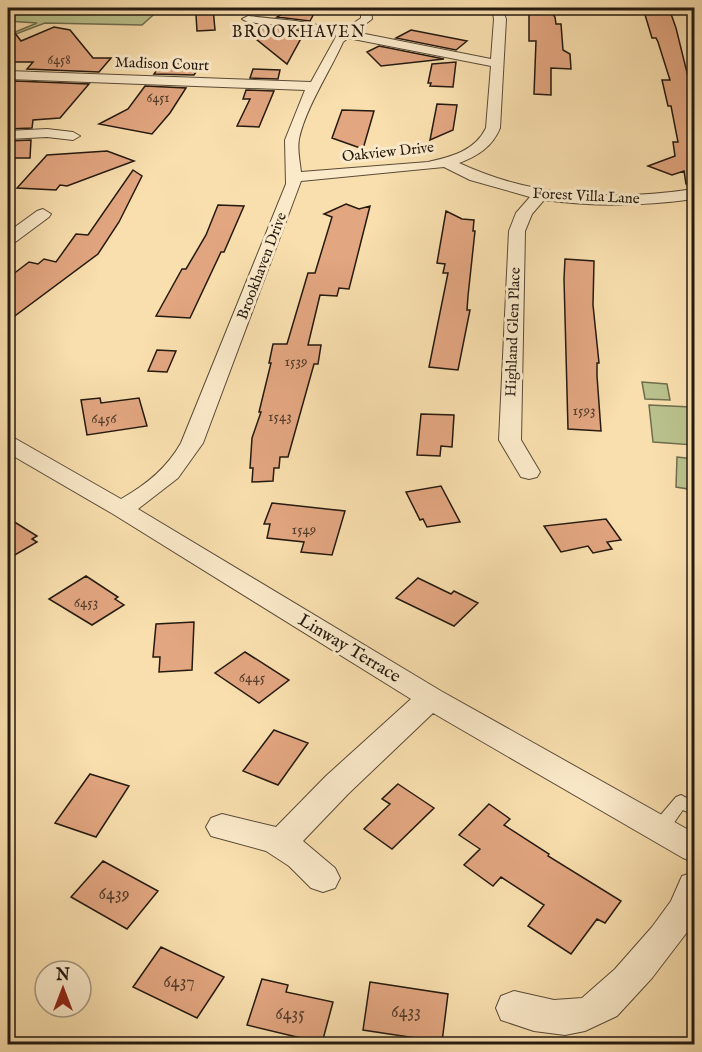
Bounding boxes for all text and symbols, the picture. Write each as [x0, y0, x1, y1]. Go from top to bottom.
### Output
district label: BROOKHAVEN [232, 23, 366, 43]
house number: 6458 [47, 51, 71, 69]
street label: Madison Court [115, 53, 209, 75]
house number: 6451 [146, 89, 170, 107]
street label: Oakview Drive [341, 138, 435, 166]
street label: Forest Villa Lane [532, 184, 640, 208]
street label: Brookhaven Drive [233, 209, 291, 322]
street label: Highland Glen Place [501, 267, 525, 397]
house number: 1539 [284, 352, 308, 371]
house number: 1593 [572, 401, 596, 420]
house number: 1543 [268, 407, 292, 426]
house number: 6456 [91, 409, 117, 428]
house number: 1549 [292, 520, 316, 539]
house number: 6453 [74, 593, 98, 612]
street label: Linway Terrace [293, 609, 405, 689]
house number: 6445 [239, 668, 266, 687]
house number: 6439 [99, 883, 130, 906]
north arrow [33, 959, 93, 1019]
text: N [55, 966, 70, 986]
house number: 6437 [163, 971, 195, 994]
house number: 6433 [391, 1001, 421, 1024]
house number: 6435 [275, 1003, 305, 1026]

